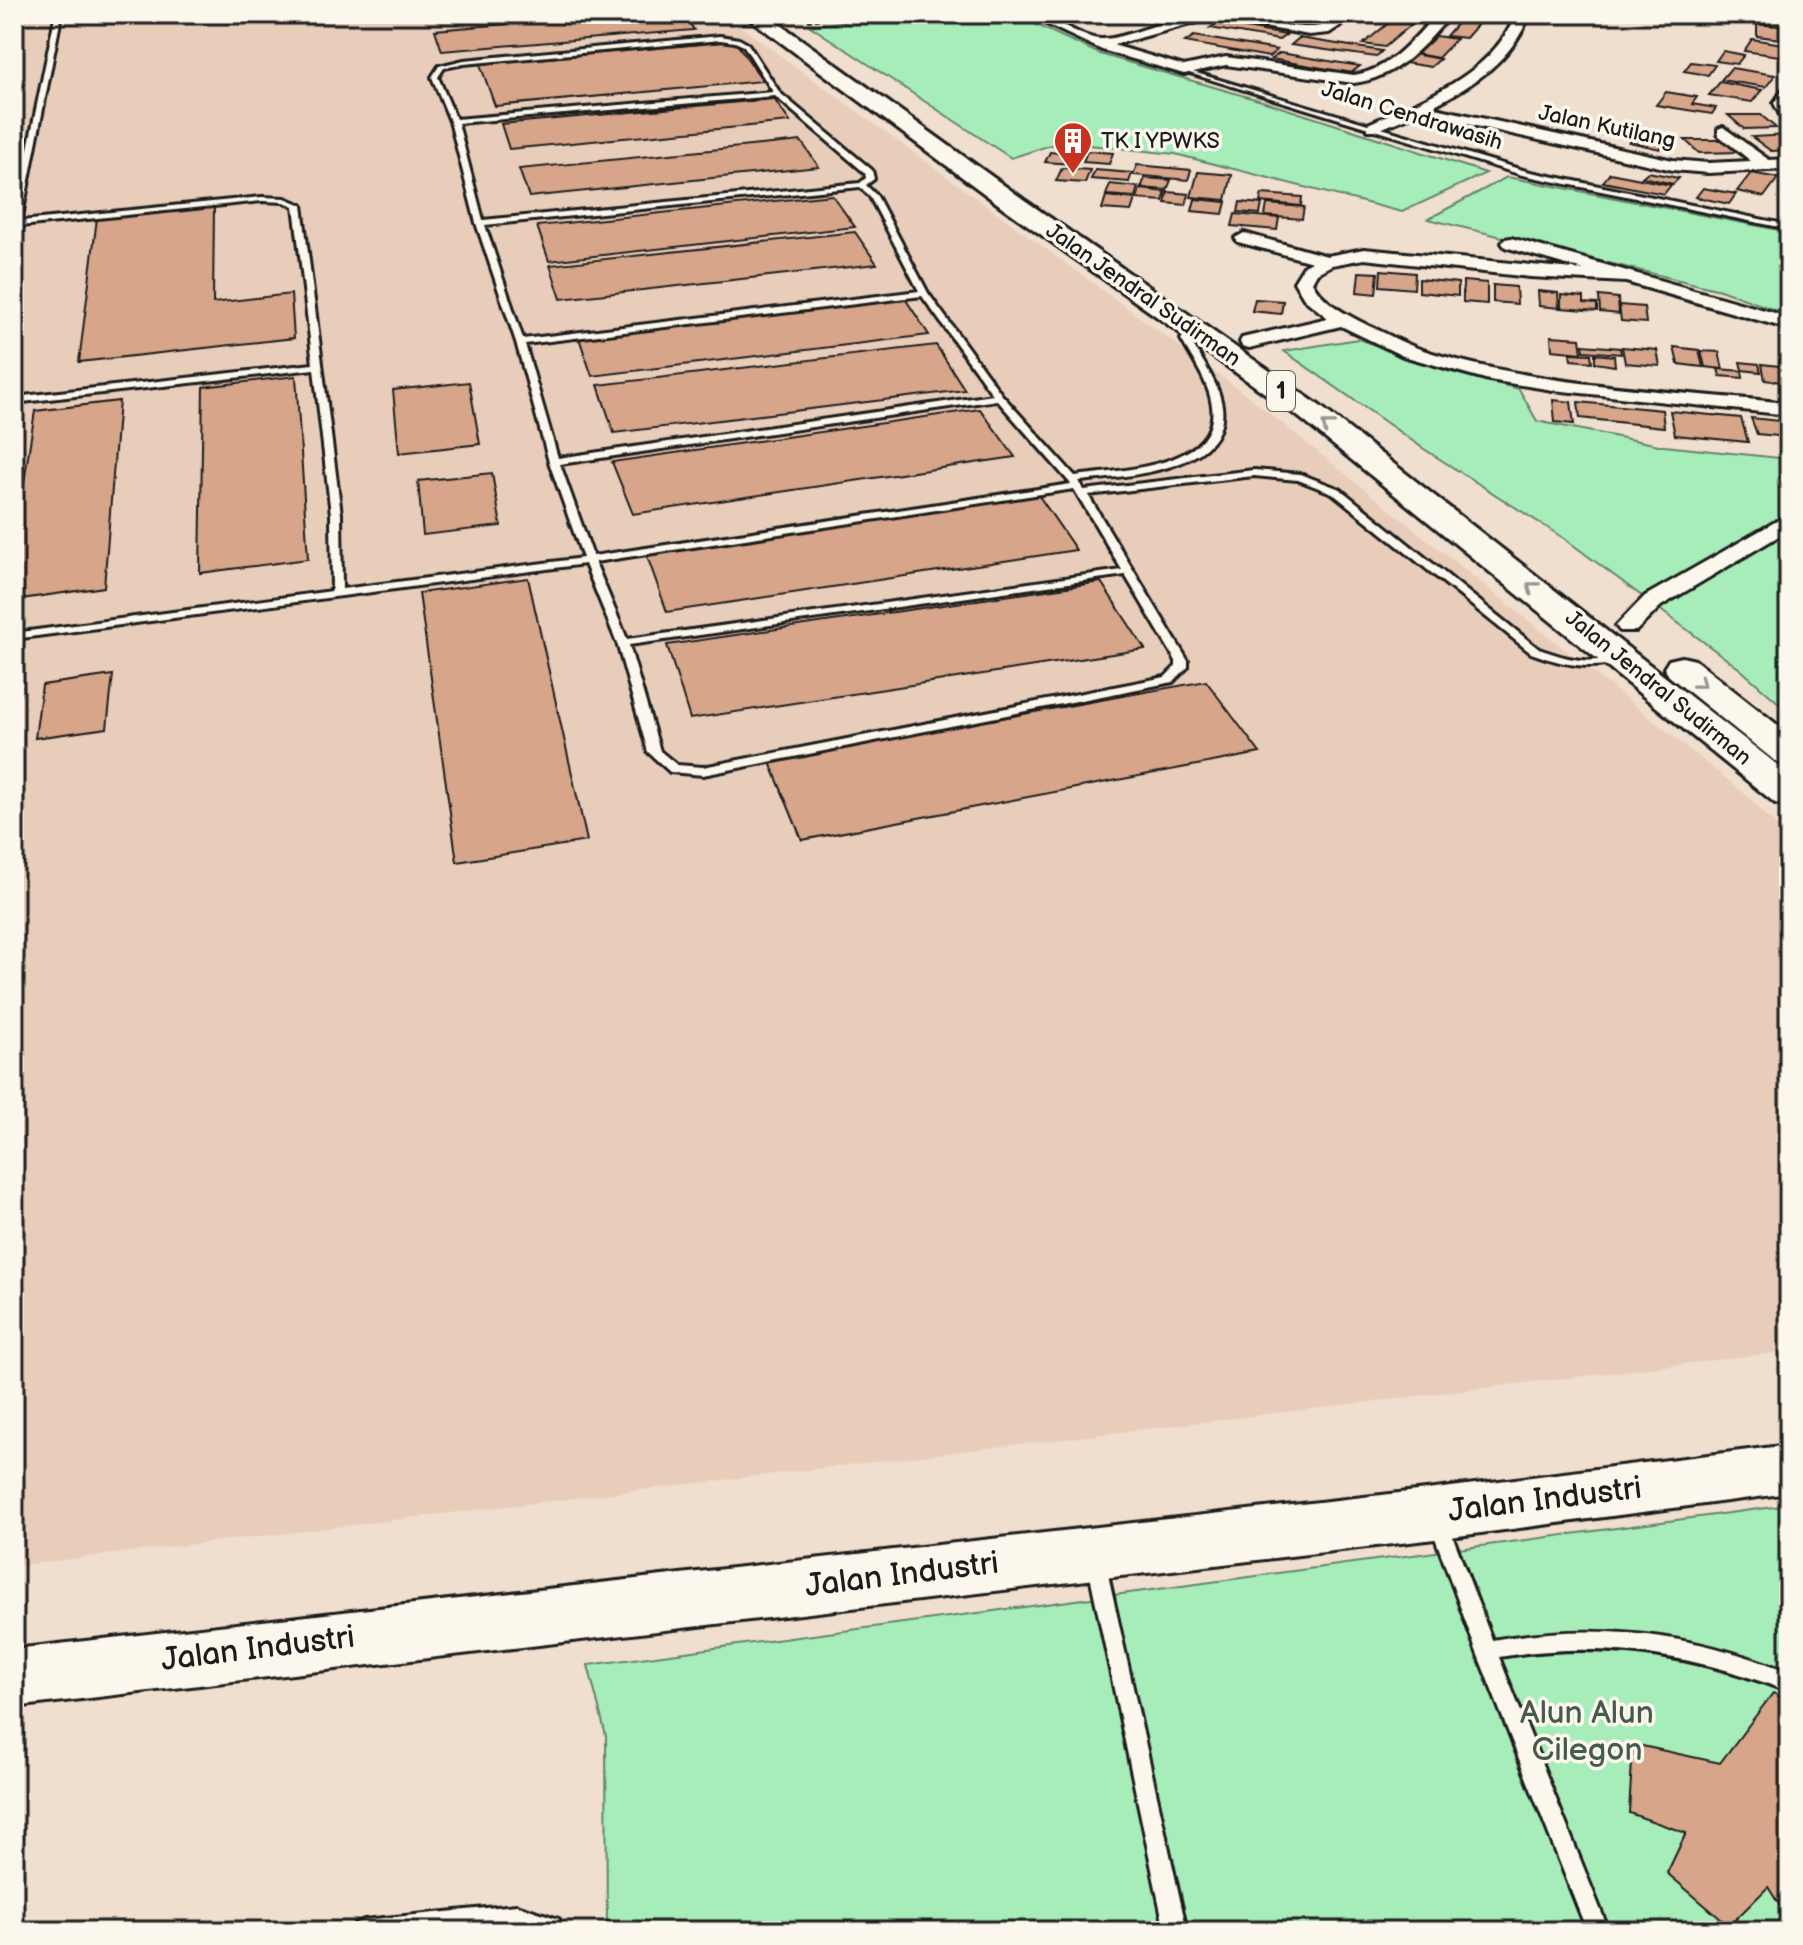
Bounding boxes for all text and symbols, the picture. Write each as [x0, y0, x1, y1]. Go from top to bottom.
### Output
street label: Jalan Cendrawasih [1318, 76, 1506, 156]
street label: Jalan Kutilang [1536, 99, 1678, 155]
building icon: TK I YPWKS [1052, 120, 1094, 175]
place label: TK I YPWKS [1101, 128, 1220, 155]
street label: Jalan Jendral Sudirman [1040, 218, 1246, 372]
road number: 1 [1267, 371, 1295, 411]
one-way arrow [1322, 421, 1336, 436]
one-way arrow [1527, 582, 1541, 597]
street label: Jalan Jendral Sudirman [1559, 605, 1757, 771]
one-way arrow [1691, 673, 1705, 688]
street label: Jalan Industri [1446, 1469, 1644, 1531]
street label: Jalan Industri [803, 1544, 1001, 1606]
street label: Jalan Industri [159, 1618, 357, 1680]
park label: Alun Alun Cilegon [1520, 1694, 1654, 1770]

